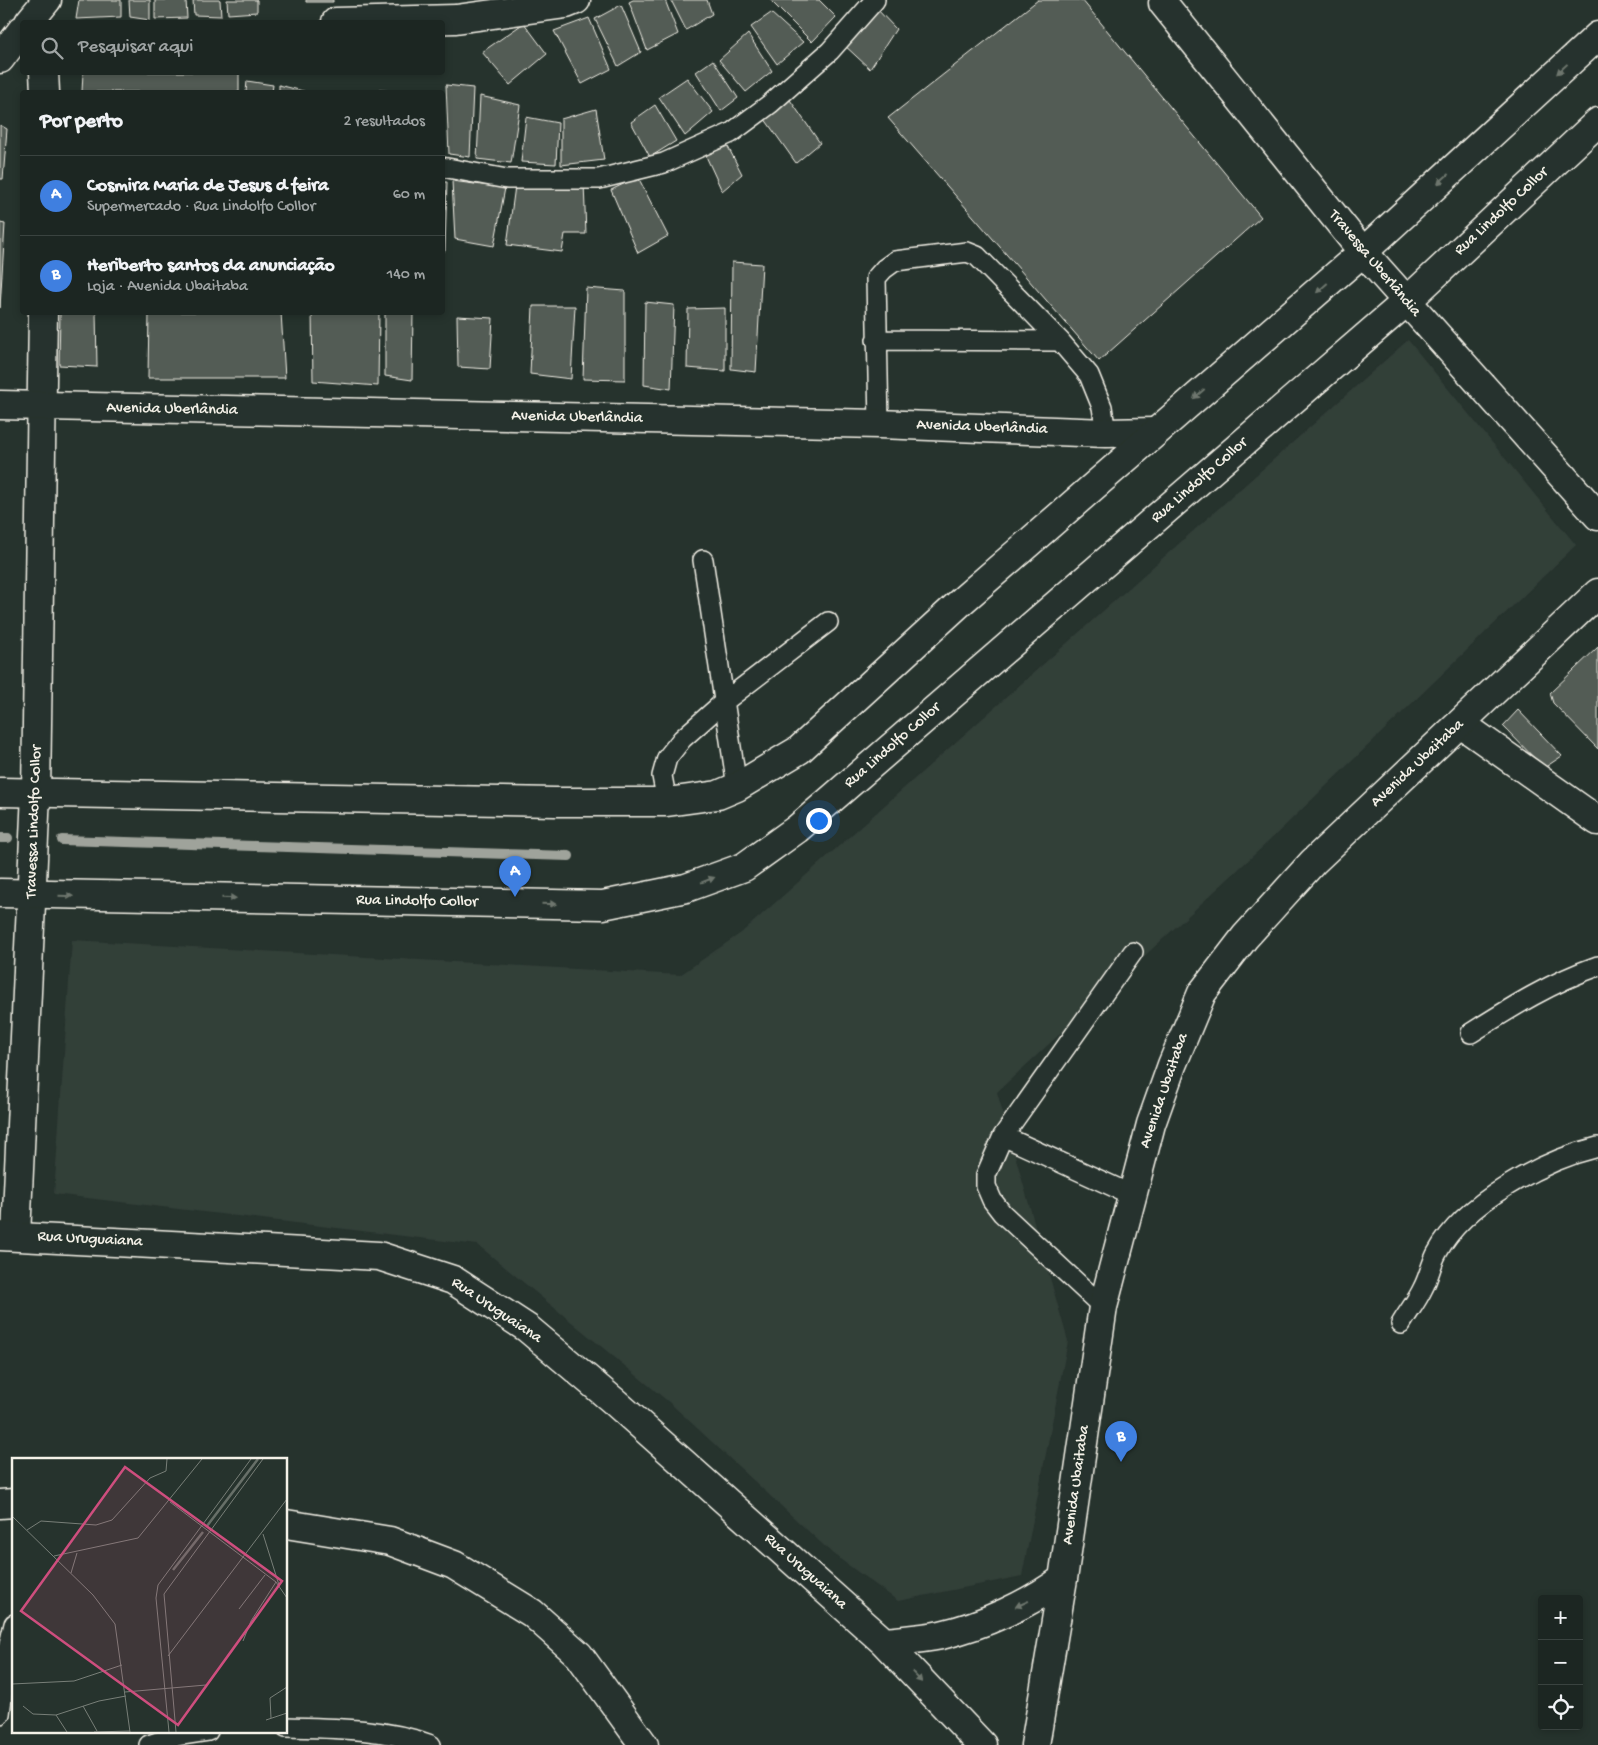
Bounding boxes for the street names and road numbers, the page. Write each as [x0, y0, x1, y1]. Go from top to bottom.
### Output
street label: Rua Lindolfo Collor [1451, 163, 1554, 260]
street label: Travessa Uberlândia [1323, 206, 1425, 322]
street label: Avenida Uberlândia [106, 399, 239, 421]
street label: Avenida Uberlândia [511, 407, 644, 429]
street label: Avenida Uberlândia [916, 416, 1049, 440]
street label: Rua Lindolfo Collor [1148, 433, 1253, 528]
street label: Rua Lindolfo Collor [841, 698, 946, 793]
street label: Avenida Ubaitaba [1367, 715, 1469, 812]
street label: Travessa Lindolfo Collor [23, 744, 47, 900]
street label: Rua Lindolfo Collor [356, 891, 479, 913]
street label: Avenida Ubaitaba [1136, 1030, 1194, 1151]
street label: Rua Uruguaiana [37, 1228, 144, 1252]
street label: Rua Uruguaiana [447, 1274, 546, 1349]
street label: Avenida Ubaitaba [1059, 1423, 1095, 1546]
street label: Rua Uruguaiana [760, 1530, 851, 1615]

